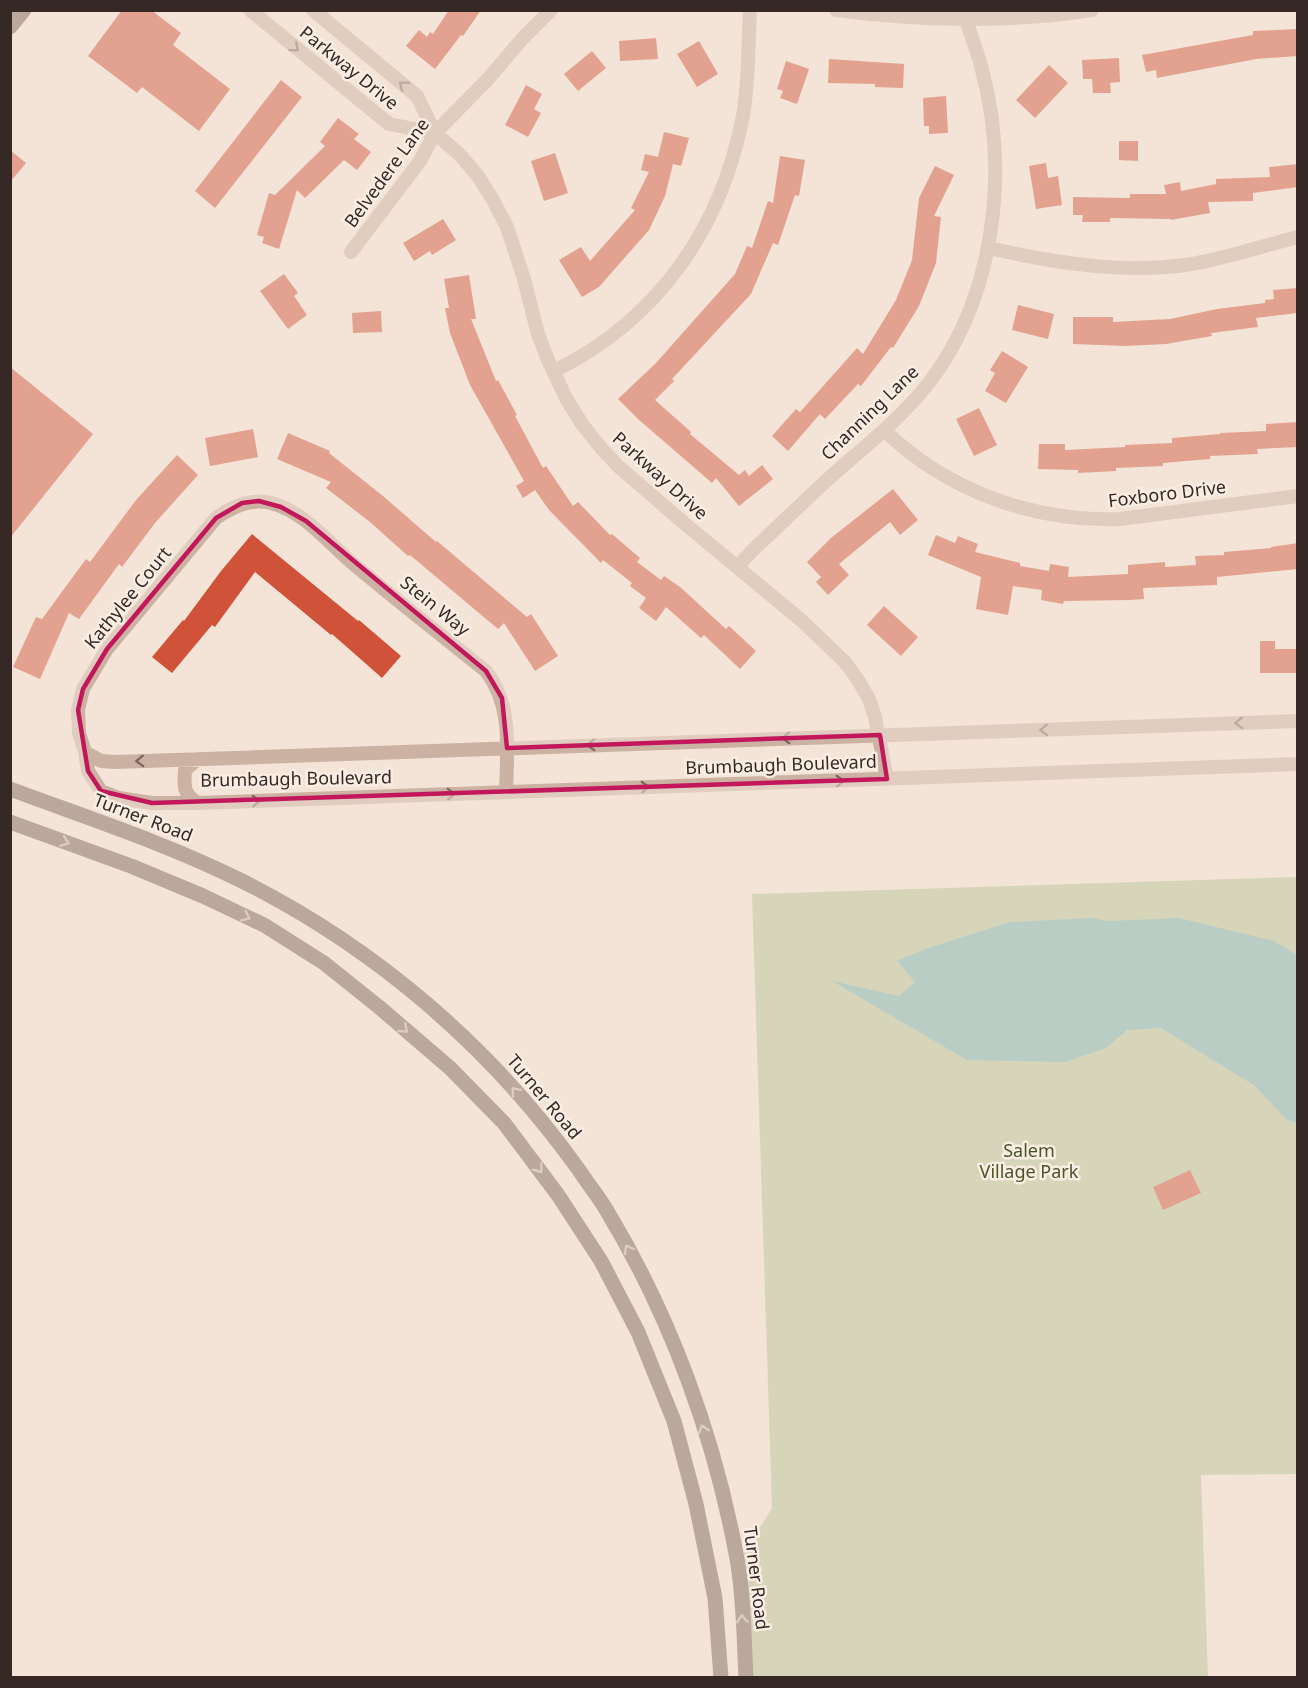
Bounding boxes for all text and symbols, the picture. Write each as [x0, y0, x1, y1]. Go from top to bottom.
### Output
street label: Parkway Drive [295, 20, 404, 115]
one-way arrow [288, 41, 299, 52]
one-way arrow [399, 81, 410, 92]
street label: Belvedere Lane [338, 113, 434, 232]
street label: Channing Lane [815, 359, 923, 465]
street label: Parkway Drive [608, 426, 714, 525]
street label: Foxboro Drive [1107, 474, 1227, 512]
street label: Kathylee Court [79, 541, 176, 653]
street label: Stein Way [396, 570, 476, 641]
one-way arrow [1235, 717, 1244, 729]
one-way arrow [1040, 723, 1049, 736]
one-way arrow [782, 732, 791, 745]
one-way arrow [587, 739, 596, 751]
street label: Brumbaugh Boulevard [685, 749, 877, 779]
one-way arrow [136, 755, 145, 767]
street label: Brumbaugh Boulevard [200, 764, 392, 792]
one-way arrow [836, 775, 845, 787]
one-way arrow [641, 781, 650, 794]
street label: Turner Road [90, 787, 196, 847]
one-way arrow [446, 788, 455, 800]
one-way arrow [251, 794, 260, 807]
one-way arrow [60, 835, 70, 848]
one-way arrow [239, 909, 250, 921]
one-way arrow [397, 1022, 408, 1033]
street label: Turner Road [502, 1049, 587, 1144]
one-way arrow [511, 1087, 522, 1098]
park label: Salem Village Park [980, 1138, 1079, 1183]
one-way arrow [531, 1162, 542, 1173]
one-way arrow [624, 1245, 635, 1256]
one-way arrow [698, 1424, 711, 1435]
street label: Turner Road [739, 1525, 775, 1631]
one-way arrow [736, 1615, 749, 1624]

